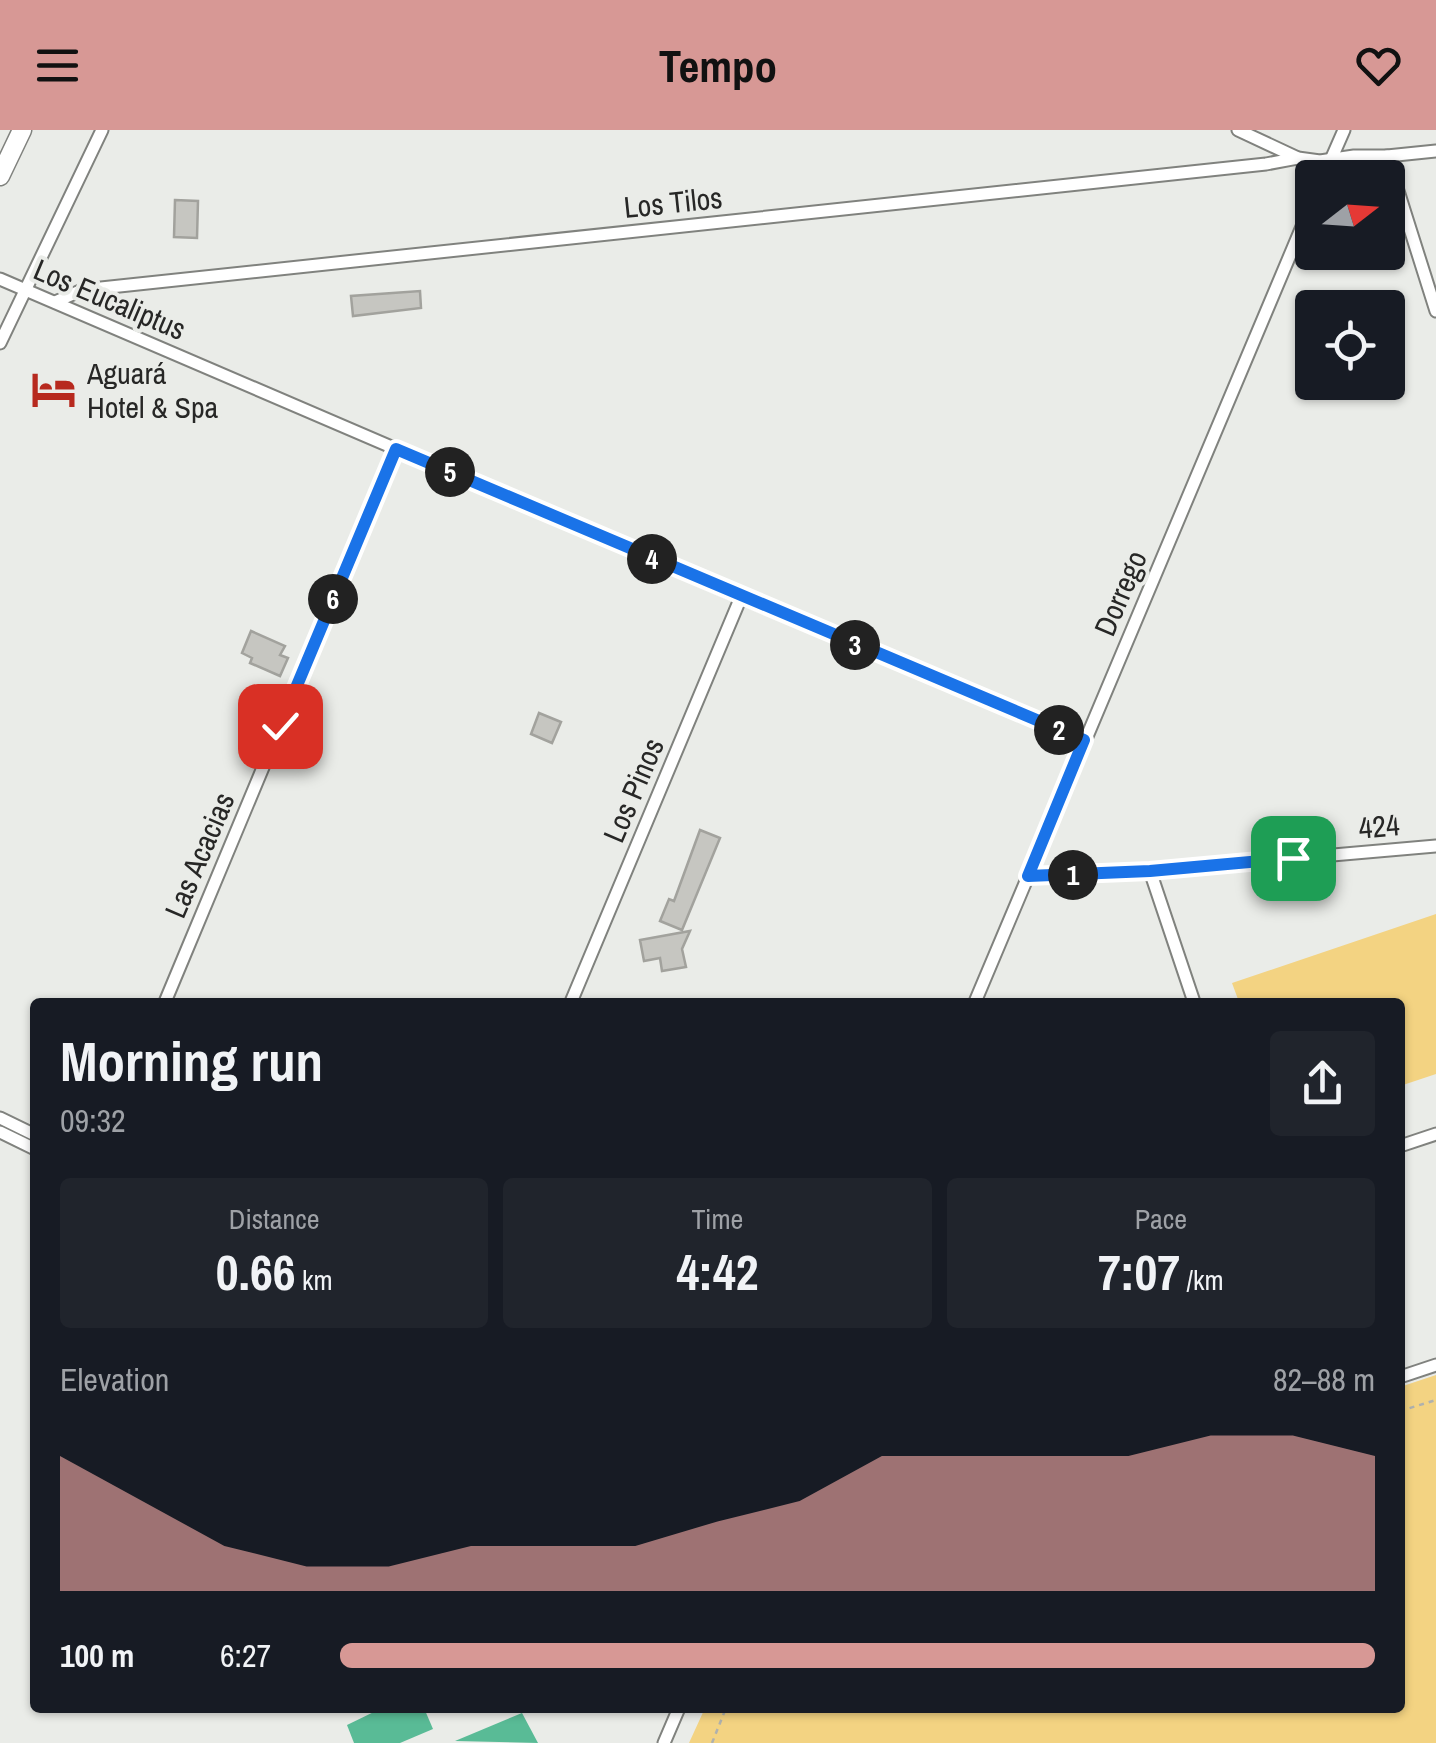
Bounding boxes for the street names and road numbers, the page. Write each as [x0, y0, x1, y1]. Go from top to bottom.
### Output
street label: Los Tilos [622, 177, 724, 227]
street label: Los Eucaliptus [28, 249, 192, 349]
street label: Dorrego [1084, 544, 1156, 642]
street label: Los Pinos [593, 732, 673, 848]
street label: Las Acacias [155, 786, 243, 924]
street label: 424 [1357, 804, 1402, 848]

